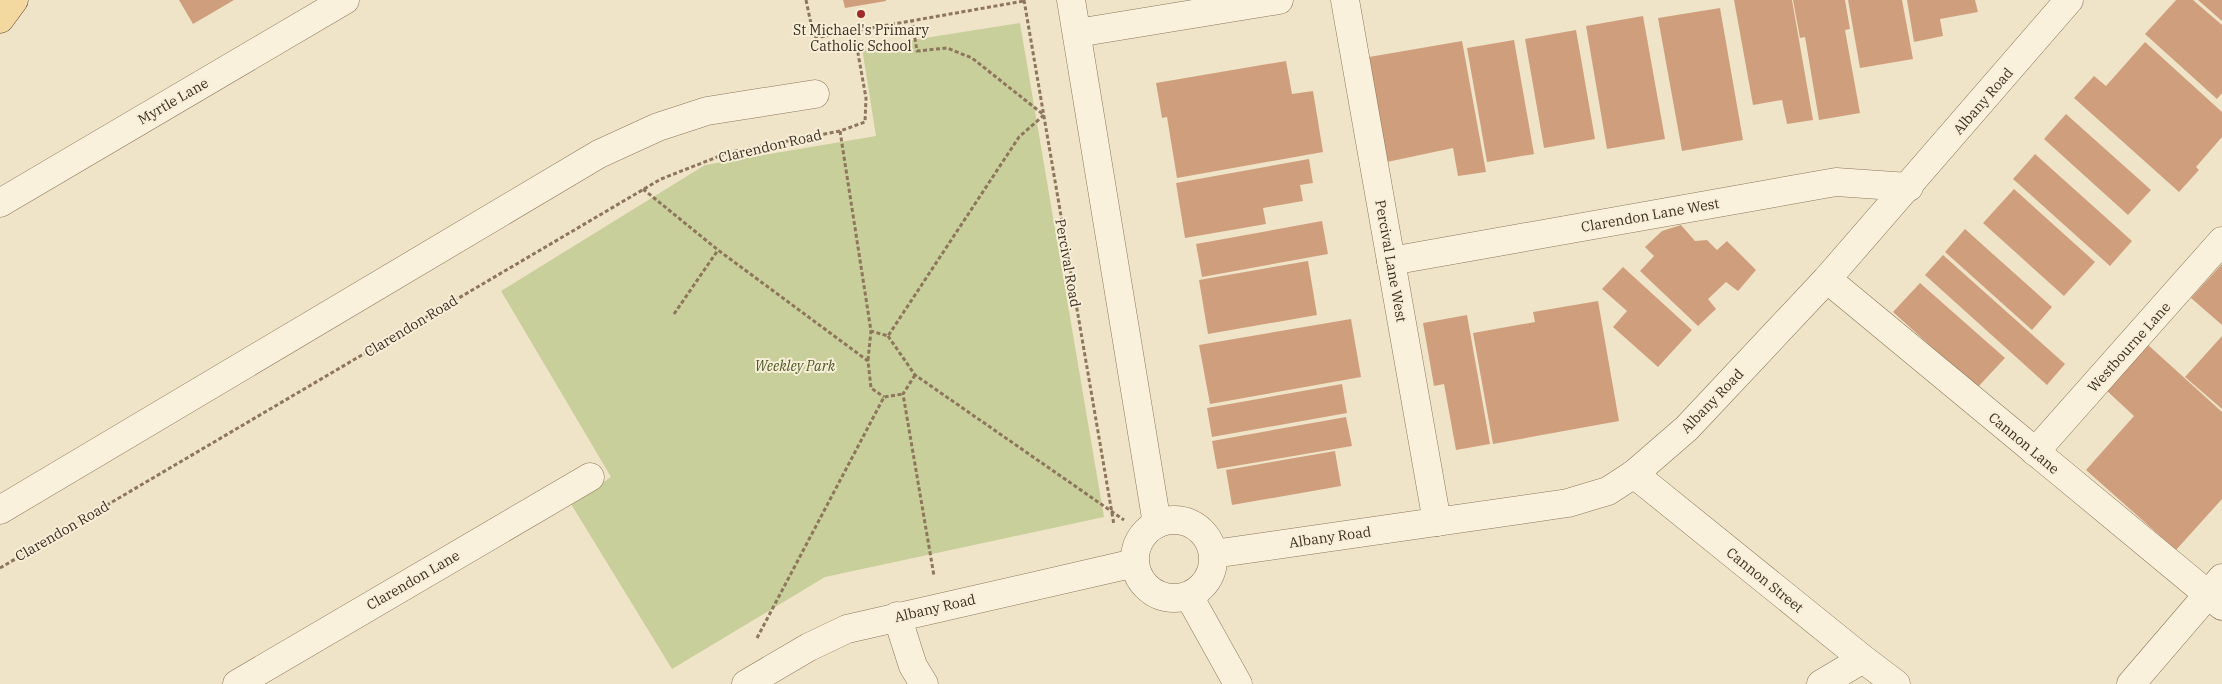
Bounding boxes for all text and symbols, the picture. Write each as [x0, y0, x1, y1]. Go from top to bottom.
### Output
marker: St Michael's Primary Catholic School [855, 8, 867, 20]
place label: St Michael's Primary Catholic School [793, 21, 930, 55]
street label: Albany Road [1949, 64, 2017, 138]
street label: Myrtle Lane [135, 74, 211, 128]
street label: Clarendon Road [717, 125, 824, 167]
street label: Clarendon Lane West [1580, 194, 1721, 236]
street label: Percival Lane West [1371, 198, 1411, 324]
street label: Percival Road [1051, 217, 1085, 309]
street label: Clarendon Road [361, 291, 461, 361]
street label: Westbourne Lane [2084, 298, 2174, 396]
park label: Weekley Park [755, 357, 836, 375]
street label: Albany Road [1677, 365, 1748, 437]
street label: Cannon Lane [1985, 408, 2063, 478]
street label: Clarendon Road [12, 497, 113, 565]
street label: Albany Road [1288, 522, 1373, 552]
street label: Cannon Street [1723, 543, 1807, 617]
street label: Clarendon Lane [363, 546, 463, 614]
street label: Albany Road [893, 590, 978, 626]

